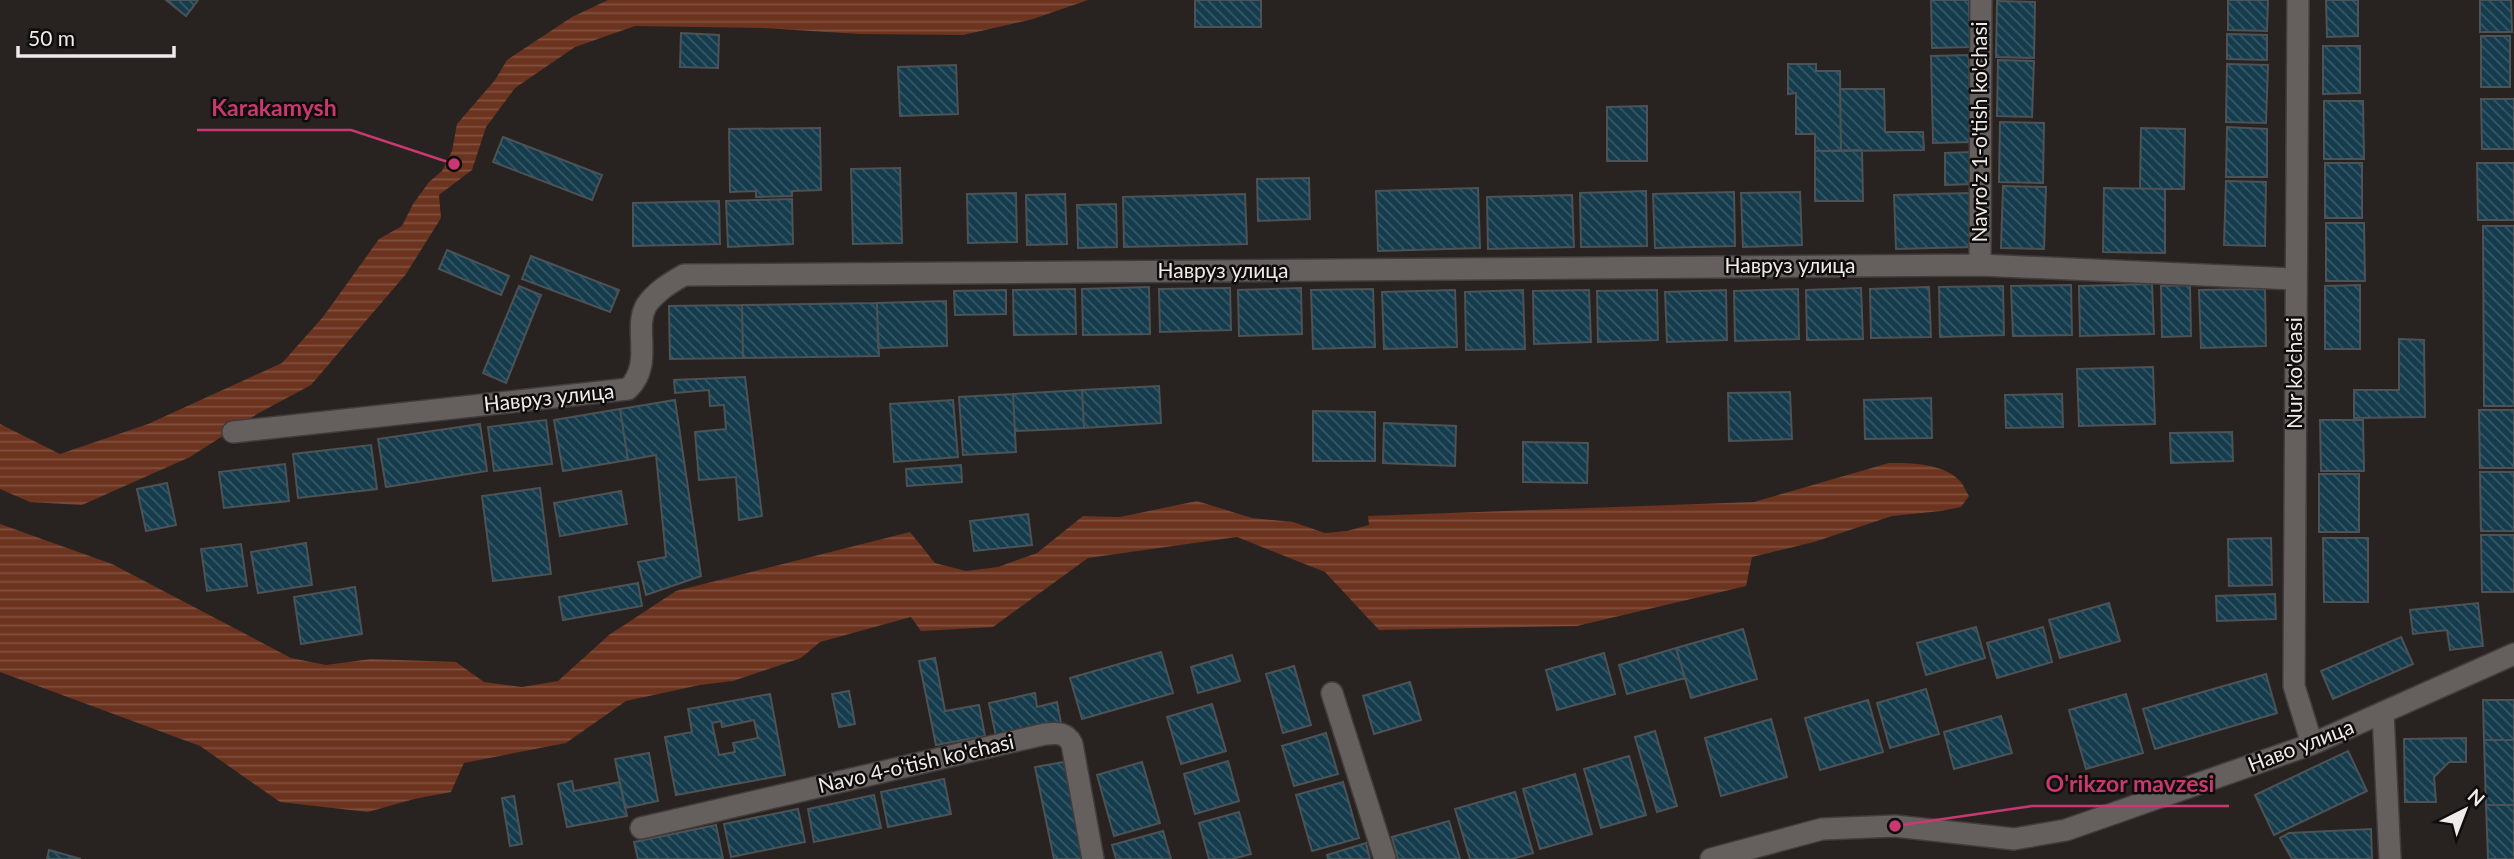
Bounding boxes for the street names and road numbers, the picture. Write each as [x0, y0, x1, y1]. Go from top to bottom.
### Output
street label: Navro'z 1-o'tish ko'chasi [1966, 21, 1991, 243]
street label: Навруз улица [1725, 252, 1856, 277]
street label: Навруз улица [1158, 257, 1289, 282]
street label: Nur ko'chasi [2281, 317, 2306, 429]
street label: Навруз улица [482, 377, 615, 416]
street label: Наво улица [2244, 713, 2357, 776]
street label: Navo 4-o'tish ko'chasi [815, 728, 1016, 797]

